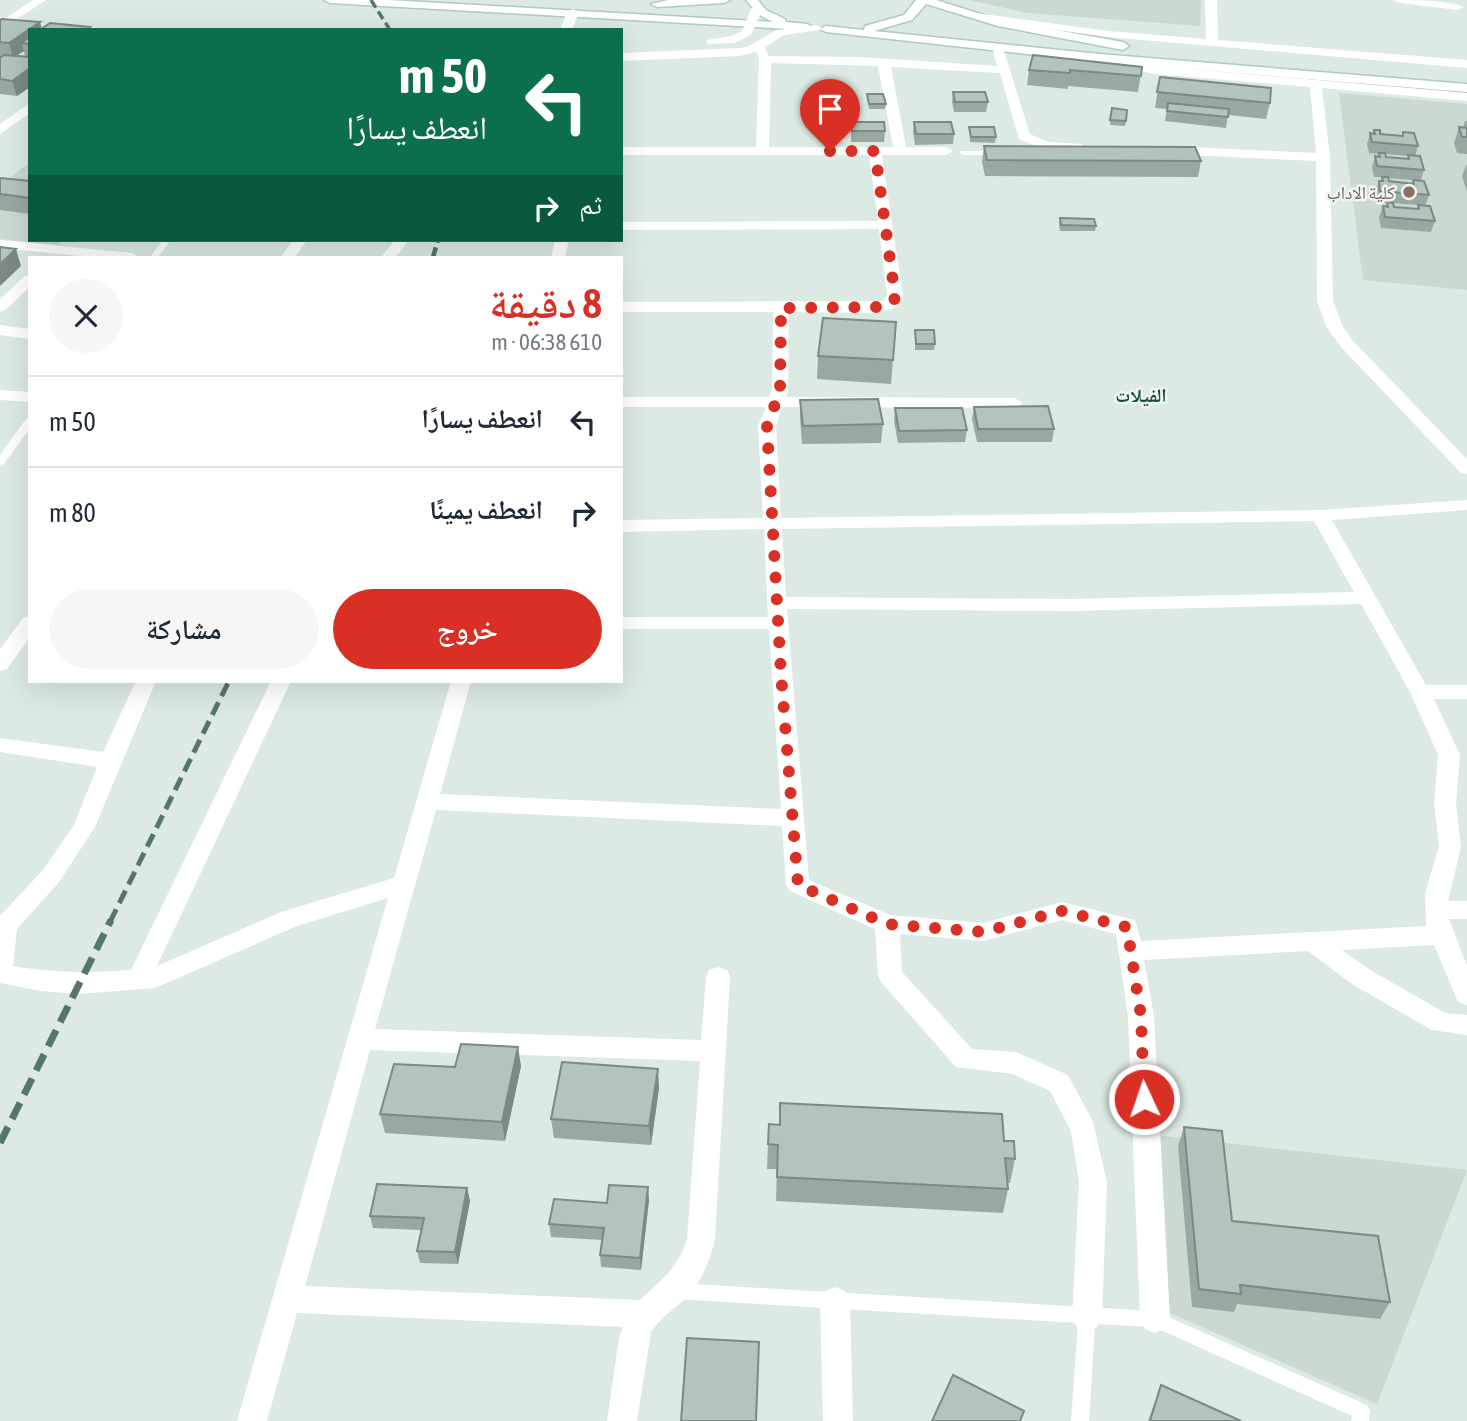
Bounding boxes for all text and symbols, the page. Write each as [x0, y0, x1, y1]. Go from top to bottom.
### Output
text: 50 m [399, 47, 487, 103]
icon: left [511, 56, 602, 147]
pin [800, 79, 860, 151]
icon: arrive [811, 90, 849, 128]
text: انعطف يسارًا [346, 109, 487, 146]
place label: كلية الاداب [1327, 182, 1396, 203]
marker: كلية الاداب [1401, 184, 1417, 200]
icon: right [527, 189, 565, 227]
text: ثم [579, 190, 602, 220]
button: close [49, 279, 123, 353]
text: 8 دقيقة [489, 279, 602, 327]
text: 610 m · 06:38 [491, 329, 602, 355]
district label: الفيلات [1115, 384, 1167, 407]
icon: left [564, 403, 602, 441]
text: انعطف يسارًا [422, 404, 543, 434]
text: 50 m [49, 407, 96, 437]
icon: right [564, 494, 602, 532]
text: انعطف يمينًا [429, 495, 543, 525]
text: 80 m [49, 498, 96, 528]
button: مشاركة [49, 589, 319, 669]
button: خروج [333, 589, 602, 669]
position arrow [1107, 1062, 1181, 1136]

